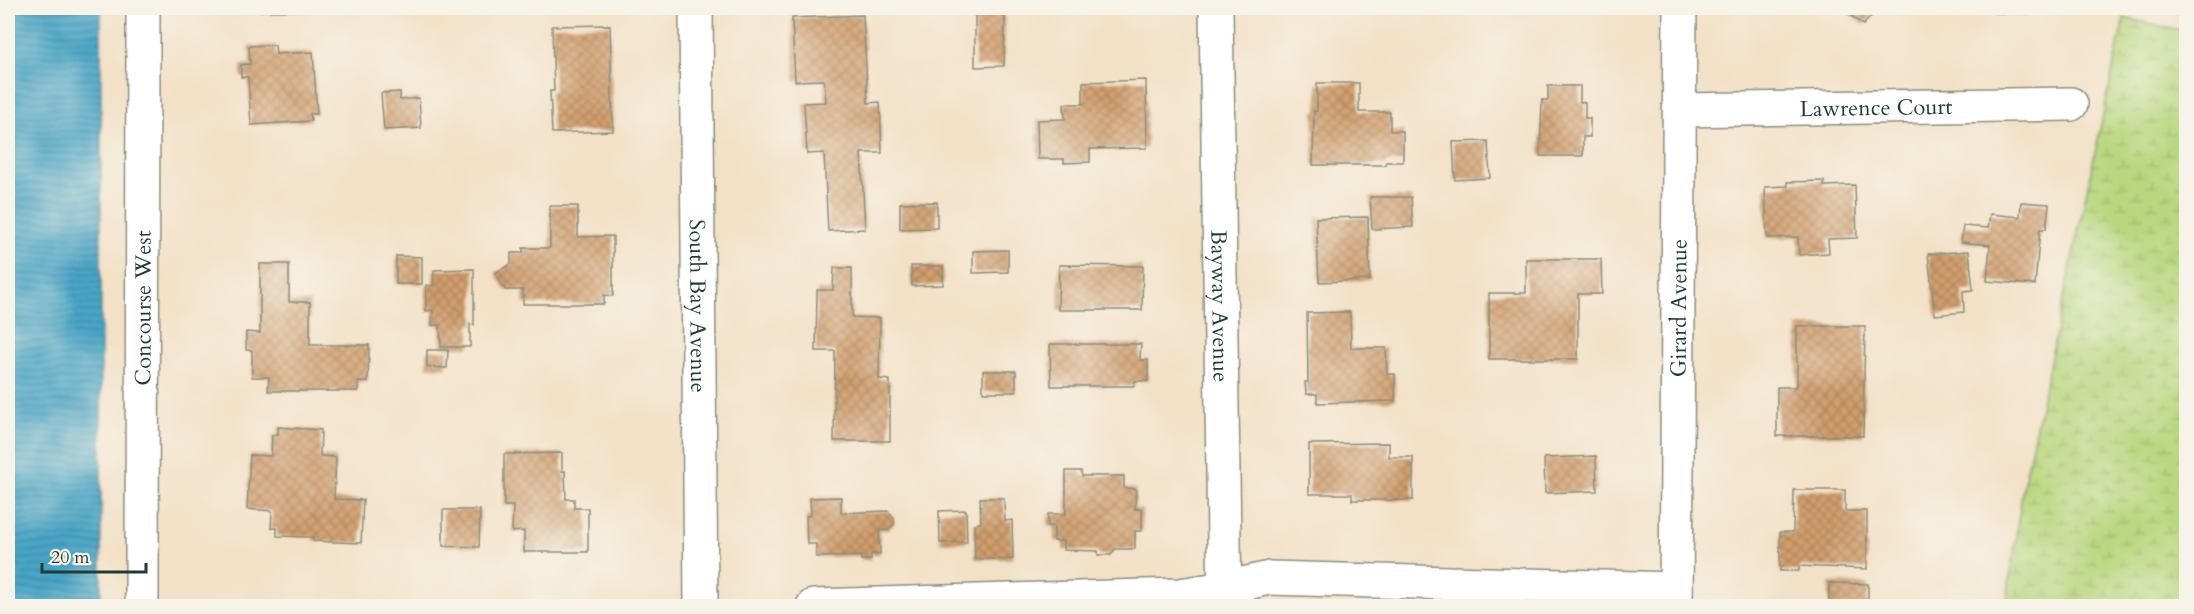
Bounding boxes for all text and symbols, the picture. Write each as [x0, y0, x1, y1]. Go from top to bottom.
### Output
street label: Lawrence Court [1799, 92, 1953, 124]
street label: South Bay Avenue [682, 219, 713, 393]
street label: Concourse West [128, 230, 159, 386]
street label: Bayway Avenue [1203, 230, 1236, 382]
street label: Girard Avenue [1664, 239, 1694, 377]
scale bar [42, 536, 146, 574]
text: 20 m [51, 545, 90, 570]

